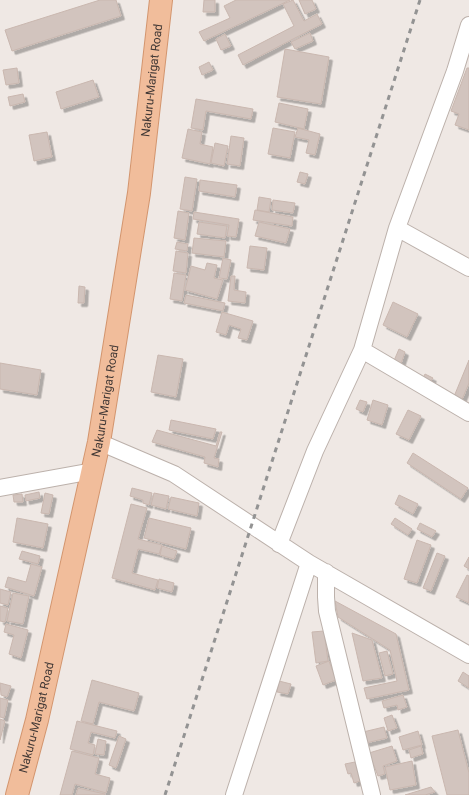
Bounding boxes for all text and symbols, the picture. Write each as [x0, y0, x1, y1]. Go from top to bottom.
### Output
street label: Nakuru-Marigat Road [138, 23, 165, 138]
street label: Nakuru-Marigat Road [89, 344, 122, 458]
street label: Nakuru-Marigat Road [16, 661, 57, 774]

